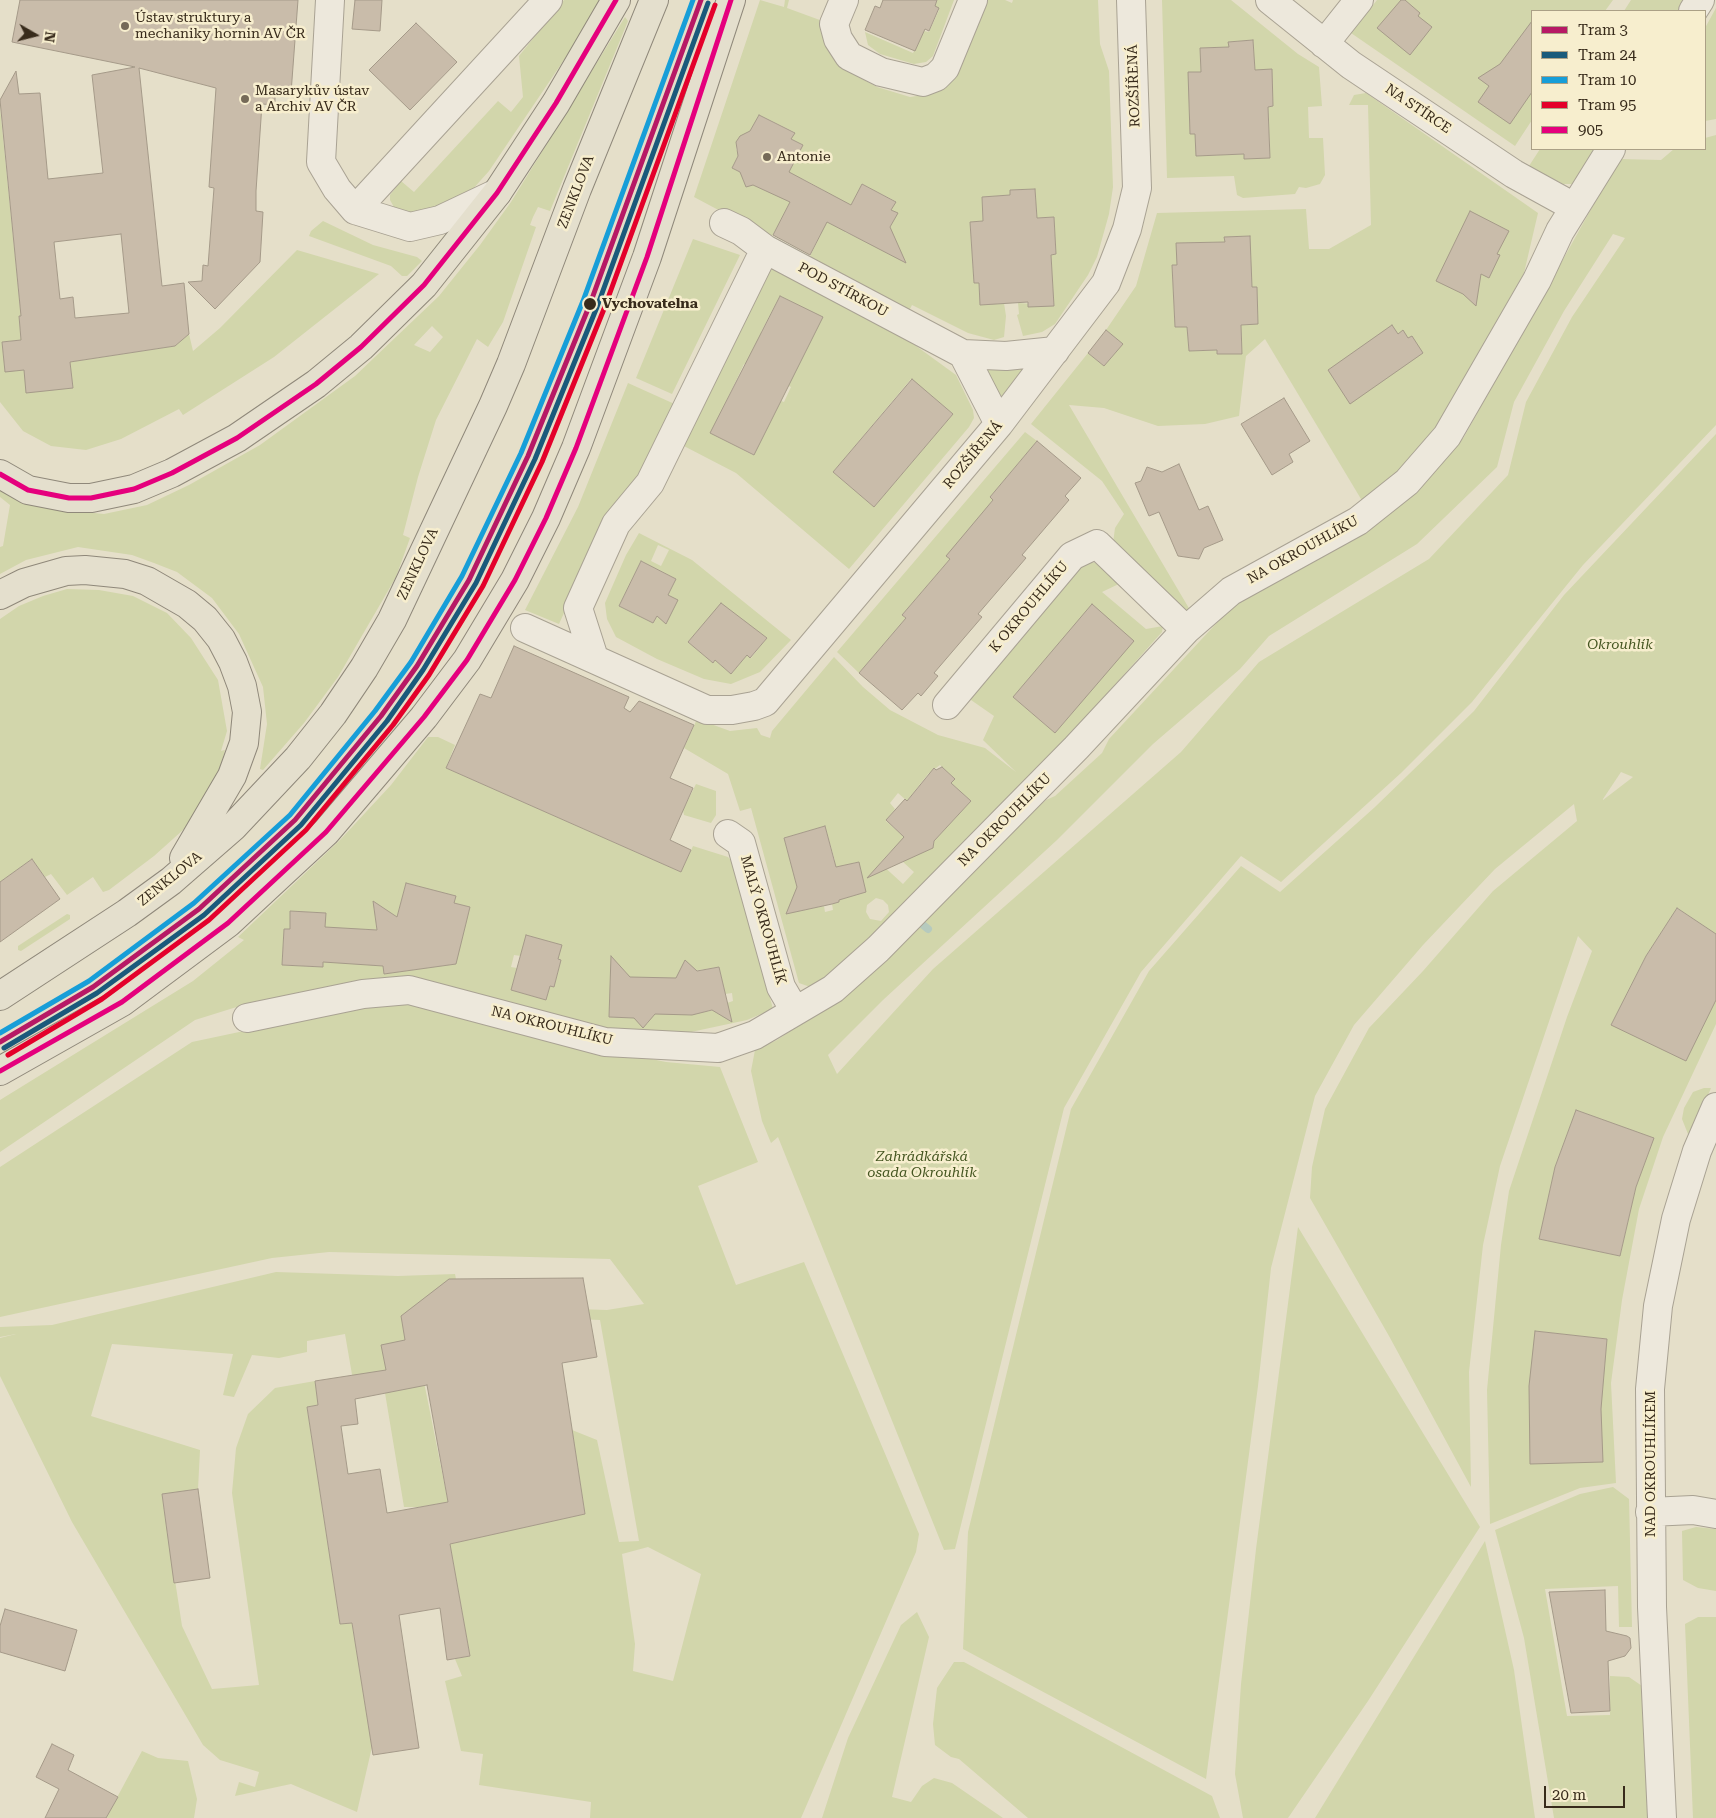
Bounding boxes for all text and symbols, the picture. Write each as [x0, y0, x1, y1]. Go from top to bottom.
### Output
north arrow [10, 10, 60, 60]
place label: Ústav struktury a mechaniky hornin AV ČR [135, 10, 306, 42]
legend [1531, 10, 1706, 150]
marker: Ústav struktury a mechaniky hornin AV ČR [119, 20, 131, 32]
text: Tram 3 [1578, 21, 1628, 39]
text: N [41, 31, 59, 44]
street label: ROZŠÍŘENÁ [1124, 44, 1144, 128]
text: Tram 24 [1578, 46, 1636, 64]
text: Tram 10 [1578, 71, 1636, 89]
street label: NA STÍRCE [1382, 81, 1454, 137]
place label: Masarykův ústav a Archiv AV ČR [255, 83, 369, 115]
marker: Masarykův ústav a Archiv AV ČR [239, 93, 251, 105]
text: Tram 95 [1578, 96, 1636, 114]
text: 905 [1578, 121, 1603, 139]
place label: Antonie [777, 149, 831, 165]
marker: Antonie [761, 151, 773, 163]
street label: ZENKLOVA [554, 153, 598, 231]
street label: POD STÍRKOU [795, 259, 891, 321]
marker: Vychovatelna [582, 296, 598, 312]
place label: Vychovatelna [602, 296, 698, 312]
street label: ROZŠÍŘENÁ [940, 418, 1006, 492]
street label: NA OKROUHLÍKU [1244, 512, 1362, 588]
street label: ZENKLOVA [394, 525, 442, 603]
street label: K OKROUHLÍKU [986, 558, 1072, 656]
park label: Okrouhlík [1587, 637, 1653, 653]
street label: NA OKROUHLÍKU [955, 770, 1055, 870]
street label: ZENKLOVA [135, 848, 205, 910]
street label: MALÝ OKROUHLÍK [737, 854, 789, 986]
street label: NA OKROUHLÍKU [490, 1003, 614, 1049]
park label: Zahrádkářská osada Okrouhlík [867, 1149, 977, 1182]
street label: NAD OKROUHLÍKEM [1643, 1391, 1659, 1537]
scale bar [1546, 1776, 1627, 1808]
text: 20 m [1552, 1786, 1586, 1804]

